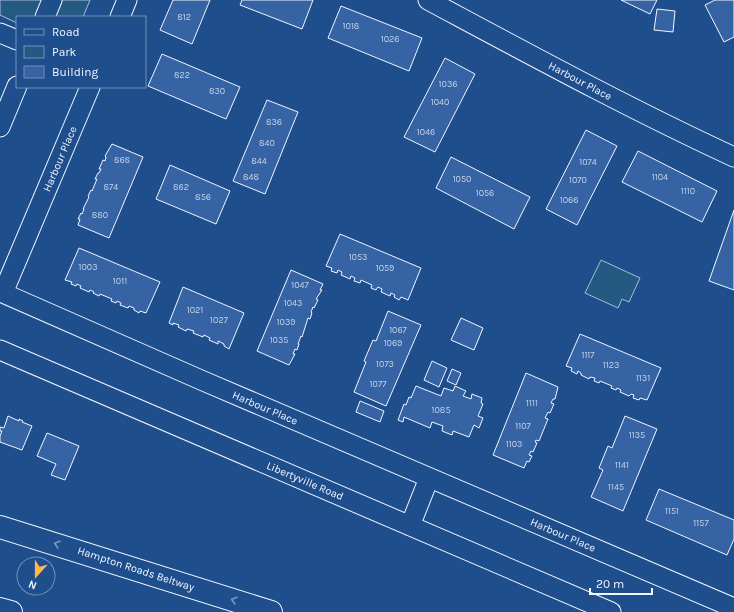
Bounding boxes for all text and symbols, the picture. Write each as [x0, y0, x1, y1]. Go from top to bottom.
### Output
house number: 812 [177, 12, 191, 22]
legend [16, 16, 146, 88]
house number: 1018 [343, 21, 360, 31]
text: Road [52, 25, 80, 39]
house number: 1026 [381, 34, 399, 44]
text: Park [52, 45, 77, 59]
street label: Harbour Place [546, 59, 614, 103]
text: Building [52, 65, 99, 79]
house number: 822 [174, 70, 190, 80]
house number: 1036 [439, 79, 457, 89]
house number: 830 [209, 86, 225, 96]
house number: 1040 [431, 97, 449, 107]
house number: 836 [266, 117, 282, 127]
street label: Harbour Place [40, 124, 80, 194]
house number: 1046 [417, 127, 435, 137]
house number: 840 [259, 138, 275, 148]
house number: 868 [114, 155, 131, 165]
house number: 844 [251, 156, 267, 166]
house number: 1074 [579, 157, 597, 167]
house number: 848 [243, 172, 260, 182]
house number: 1104 [652, 172, 668, 182]
house number: 1050 [453, 174, 471, 184]
house number: 1070 [569, 175, 587, 185]
house number: 874 [104, 182, 118, 192]
house number: 862 [173, 182, 189, 192]
house number: 1110 [681, 186, 695, 196]
house number: 1056 [476, 188, 494, 198]
house number: 856 [195, 192, 211, 202]
house number: 1066 [560, 195, 578, 205]
house number: 880 [92, 210, 108, 220]
house number: 1053 [349, 252, 367, 262]
house number: 1003 [79, 262, 97, 272]
house number: 1059 [376, 263, 394, 273]
house number: 1011 [113, 276, 127, 286]
house number: 1047 [291, 280, 310, 290]
house number: 1043 [284, 298, 302, 308]
house number: 1021 [187, 305, 203, 315]
house number: 1027 [210, 315, 229, 325]
house number: 1039 [277, 317, 295, 327]
house number: 1067 [389, 325, 408, 335]
house number: 1035 [270, 335, 288, 345]
house number: 1069 [384, 338, 402, 348]
house number: 1117 [581, 350, 595, 360]
house number: 1073 [376, 359, 394, 369]
house number: 1123 [603, 360, 619, 370]
house number: 1131 [636, 373, 650, 383]
house number: 1077 [370, 379, 387, 389]
street label: Harbour Place [230, 388, 300, 428]
house number: 1111 [526, 398, 538, 408]
house number: 1085 [432, 405, 450, 415]
house number: 1107 [515, 421, 532, 431]
house number: 1135 [629, 430, 645, 440]
house number: 1103 [506, 439, 522, 449]
street label: Libertyville Road [265, 459, 345, 503]
house number: 1141 [615, 460, 629, 470]
house number: 1145 [608, 482, 624, 492]
house number: 1151 [665, 506, 679, 516]
street label: Harbour Place [528, 515, 598, 555]
house number: 1157 [693, 518, 709, 528]
one-way arrow [53, 540, 60, 549]
street label: Hampton Roads Beltway [76, 544, 196, 594]
north arrow [16, 556, 56, 596]
scale bar [590, 570, 652, 596]
text: N [27, 577, 39, 592]
text: 20 m [596, 577, 624, 591]
one-way arrow [231, 596, 238, 605]

